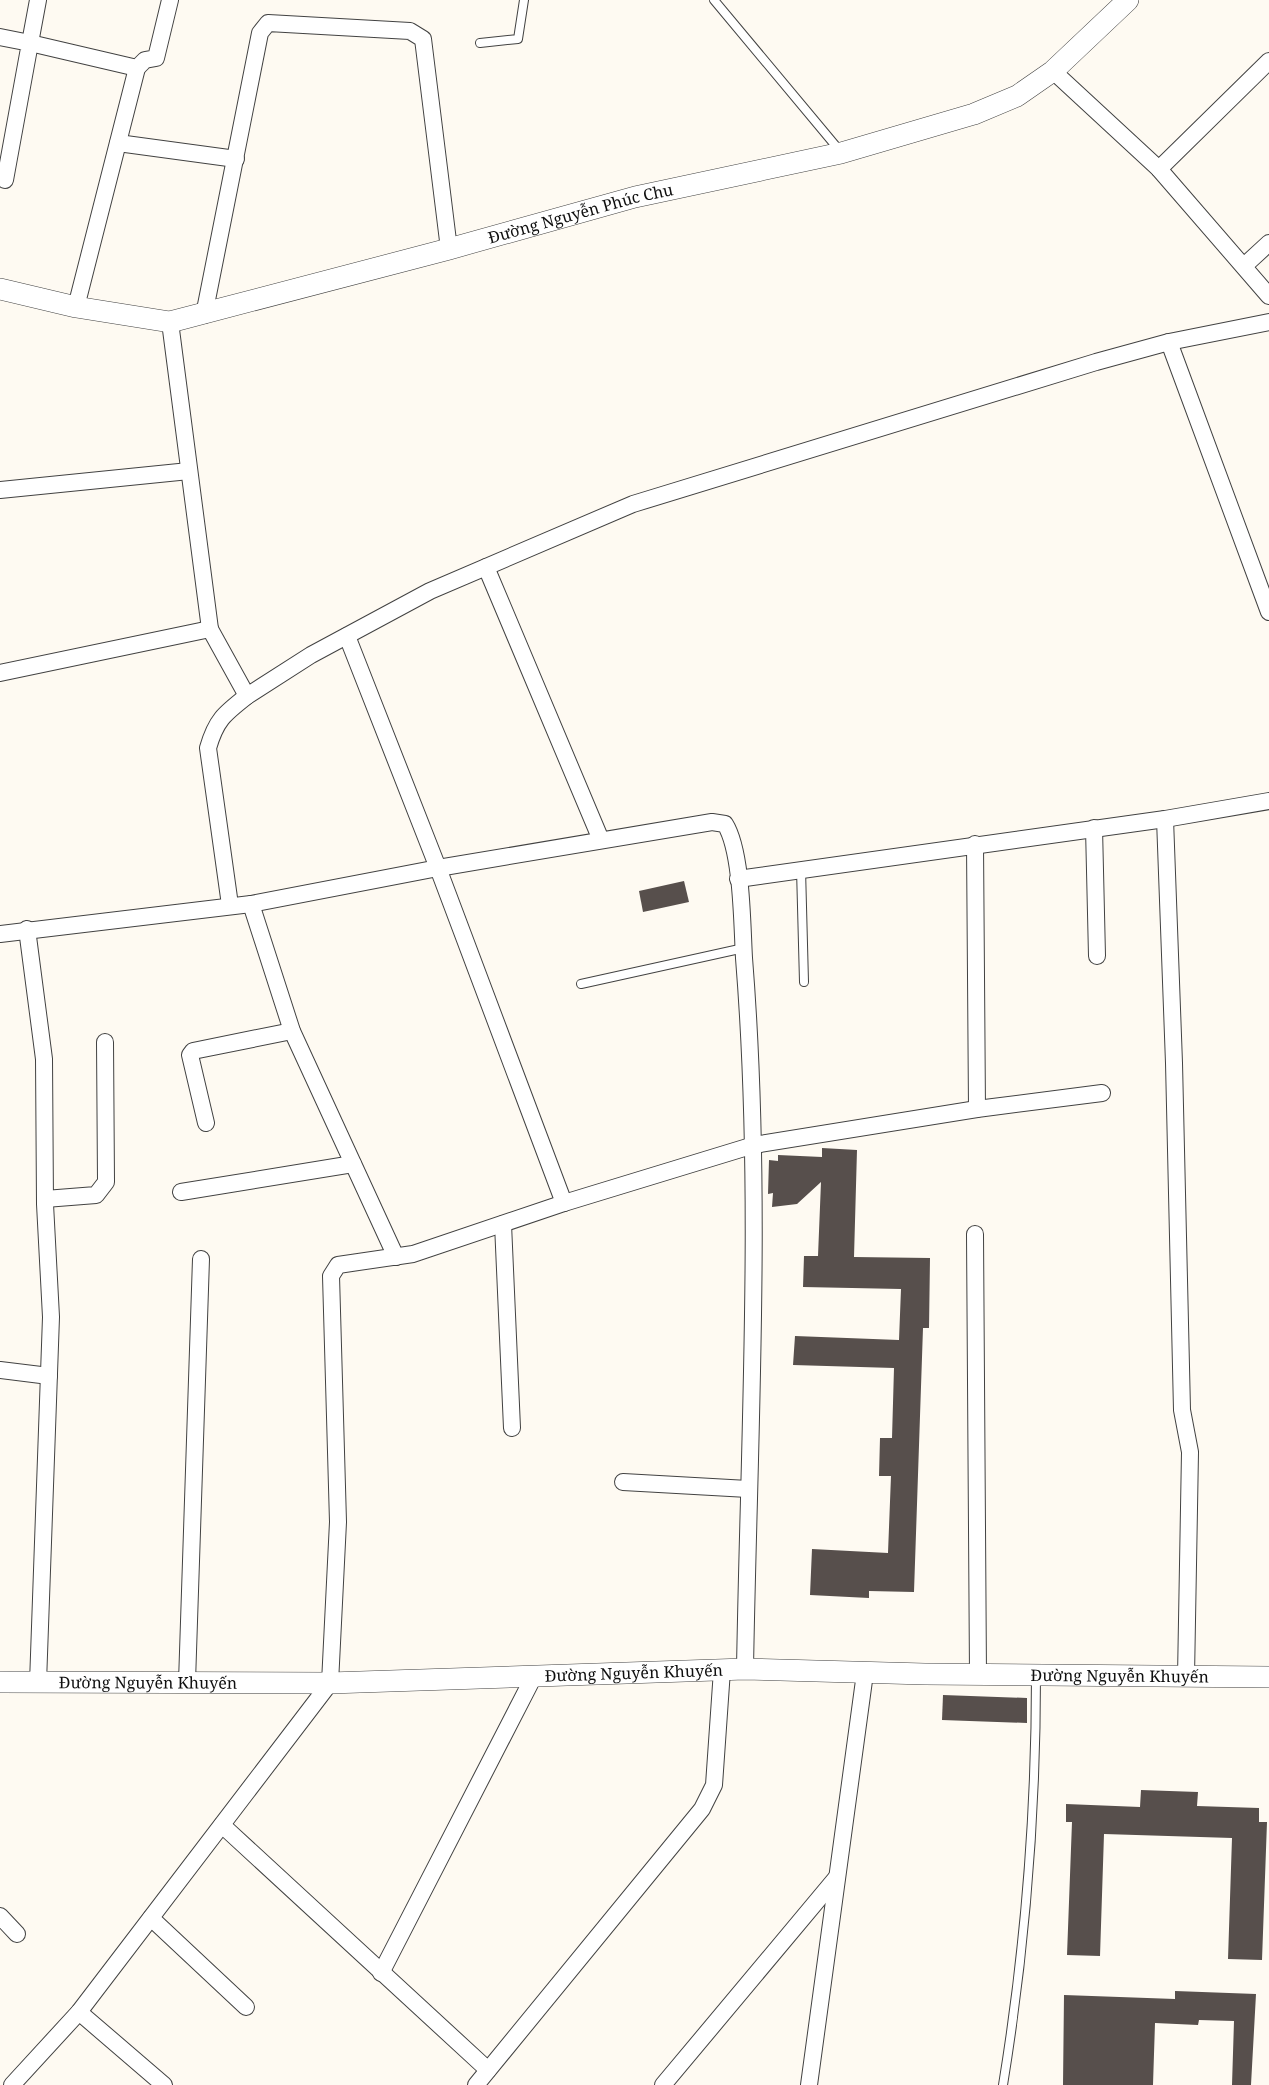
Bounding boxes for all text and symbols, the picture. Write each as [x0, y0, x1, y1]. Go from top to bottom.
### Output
street label: Đường Nguyễn Phúc Chu [485, 178, 675, 249]
street label: Đường Nguyễn Khuyến [544, 1659, 723, 1687]
street label: Đường Nguyễn Khuyến [1030, 1664, 1209, 1687]
street label: Đường Nguyễn Khuyến [59, 1671, 237, 1694]

